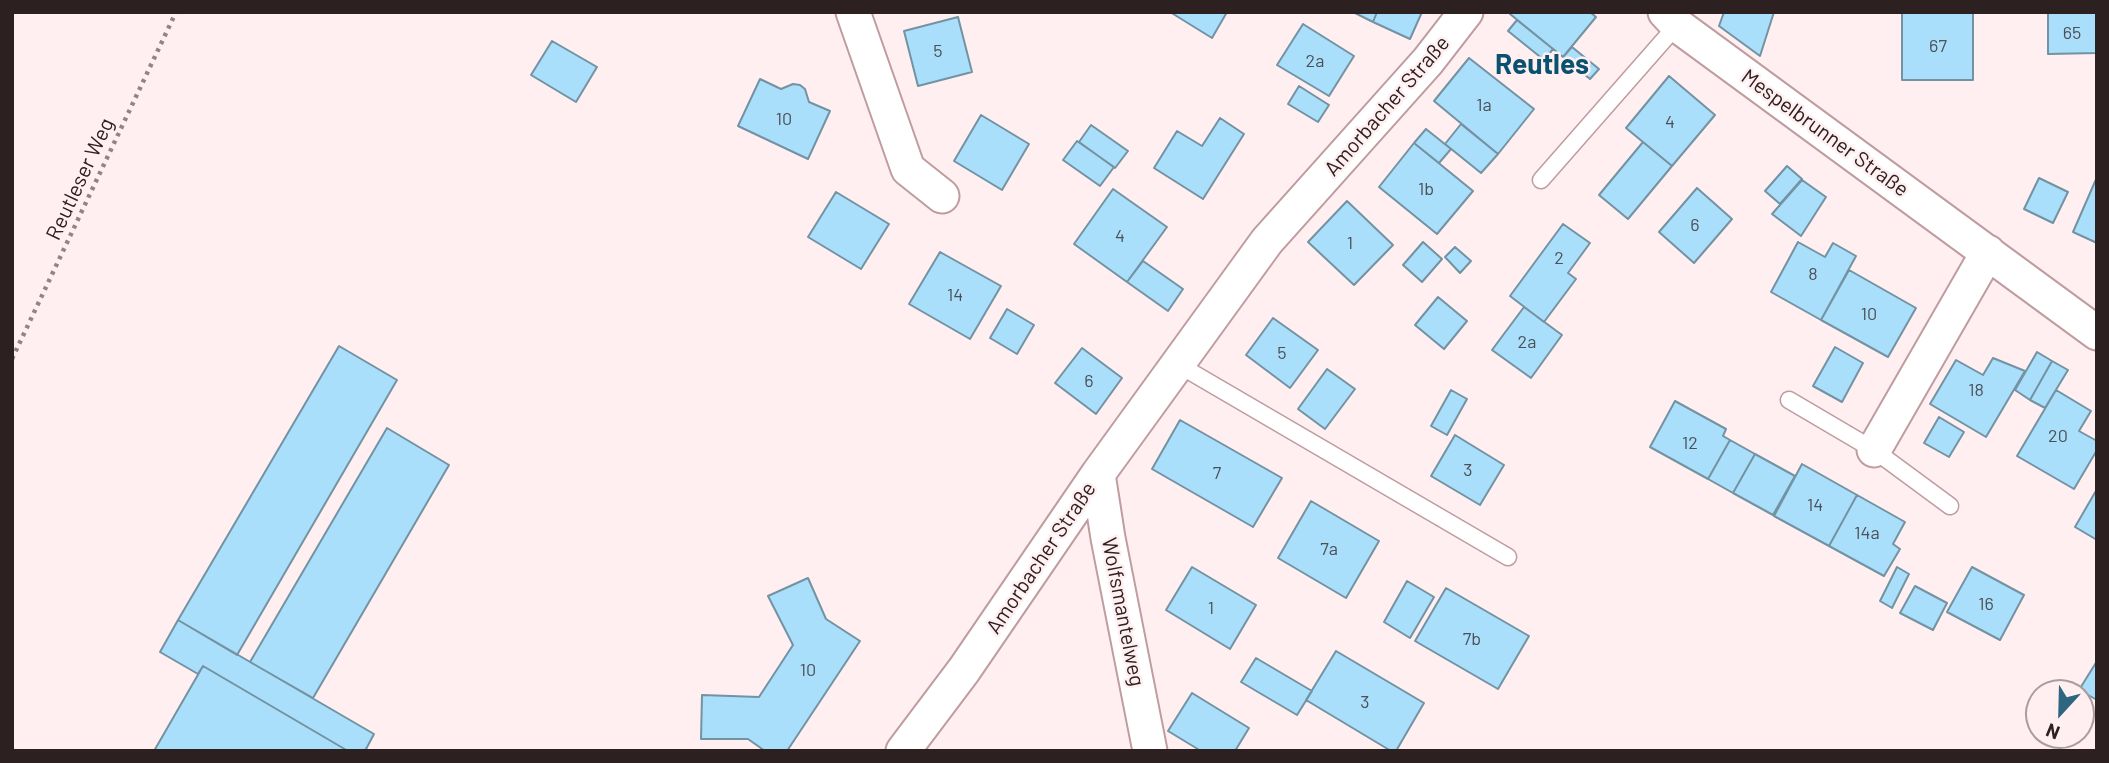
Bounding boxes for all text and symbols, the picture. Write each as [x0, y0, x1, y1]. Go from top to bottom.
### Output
house number: 65 [2063, 22, 2081, 44]
street label: Amorbacher Straße [1319, 31, 1455, 181]
house number: 67 [1929, 35, 1947, 57]
house number: 5 [933, 40, 943, 62]
district label: Reutles [1495, 48, 1589, 82]
house number: 2a [1306, 50, 1324, 72]
street label: Mespelbrunner Straße [1736, 64, 1914, 202]
house number: 1a [1476, 94, 1492, 116]
house number: 10 [776, 108, 792, 130]
house number: 4 [1665, 111, 1675, 133]
street label: Reutleser Weg [41, 114, 119, 244]
house number: 1b [1418, 178, 1434, 200]
house number: 6 [1690, 214, 1700, 236]
house number: 4 [1115, 225, 1125, 247]
house number: 1 [1347, 232, 1353, 254]
house number: 2 [1554, 247, 1564, 269]
house number: 8 [1808, 263, 1818, 285]
house number: 14 [947, 284, 963, 306]
house number: 10 [1861, 303, 1877, 325]
house number: 2a [1518, 331, 1536, 353]
house number: 5 [1277, 342, 1287, 364]
house number: 6 [1084, 370, 1094, 392]
house number: 18 [1968, 379, 1984, 401]
house number: 20 [2048, 425, 2068, 447]
house number: 12 [1682, 432, 1698, 454]
house number: 3 [1463, 459, 1473, 481]
house number: 7 [1213, 462, 1221, 484]
street label: Amorbacher Straße [981, 477, 1101, 639]
house number: 14 [1807, 494, 1823, 516]
house number: 14a [1854, 522, 1880, 544]
street label: Wolfsmantelweg [1096, 536, 1150, 688]
house number: 7a [1320, 538, 1338, 560]
house number: 16 [1978, 593, 1994, 615]
house number: 1 [1208, 597, 1214, 619]
house number: 7b [1463, 628, 1481, 650]
house number: 10 [800, 659, 816, 681]
north arrow [2025, 679, 2095, 749]
house number: 3 [1360, 691, 1370, 713]
text: N [2043, 719, 2063, 745]

